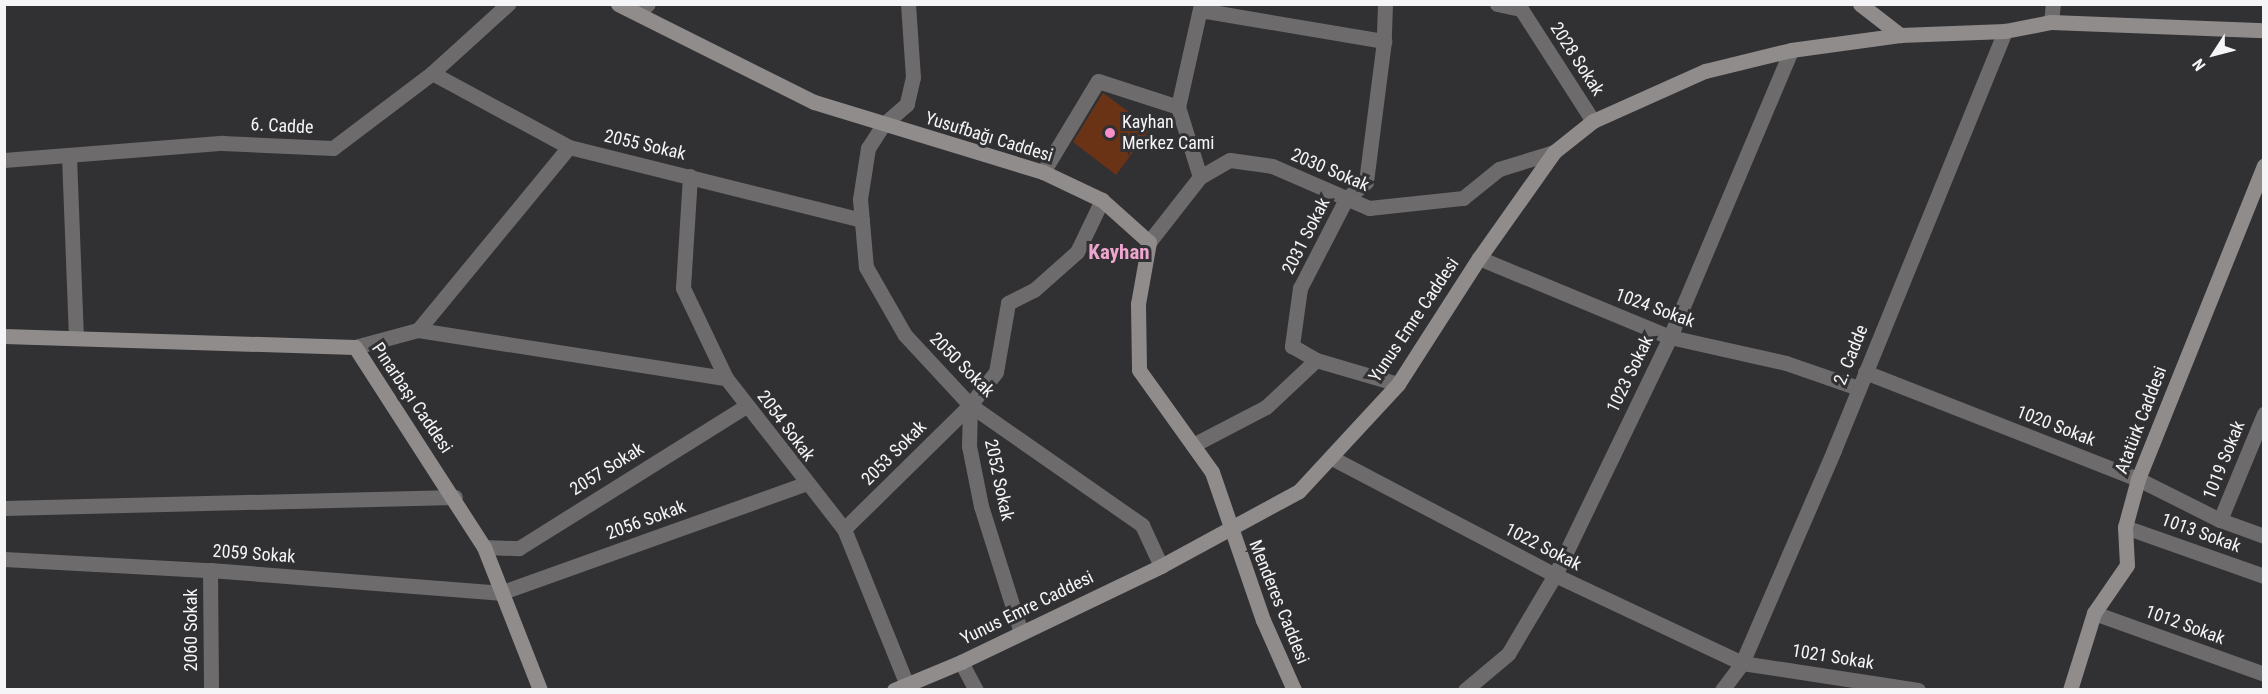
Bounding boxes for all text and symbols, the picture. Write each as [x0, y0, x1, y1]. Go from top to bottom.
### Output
street label: 2028 Sokak [1545, 18, 1609, 100]
north arrow [2184, 24, 2244, 84]
text: N [2188, 55, 2210, 74]
street label: Yusufbağı Caddesi [922, 107, 1056, 167]
place label: Kayhan Merkez Cami [1122, 112, 1214, 154]
street label: 6. Cadde [250, 114, 314, 138]
street label: 2055 Sokak [602, 125, 688, 165]
marker: Kayhan Merkez Cami [1103, 126, 1117, 140]
street label: 2030 Sokak [1288, 144, 1372, 196]
street label: 2031 Sokak [1278, 194, 1334, 278]
district label: Kayhan [1088, 239, 1150, 265]
street label: Yunus Emre Caddesi [1364, 254, 1464, 386]
street label: 1024 Sokak [1612, 284, 1698, 332]
street label: 2. Cadde [1829, 322, 1873, 388]
street label: 2050 Sokak [925, 328, 999, 402]
street label: 1023 Sokak [1602, 332, 1658, 416]
street label: Pınarbaşı Caddesi [367, 339, 457, 457]
street label: Atatürk Caddesi [2111, 363, 2171, 477]
street label: 2054 Sokak [752, 386, 820, 466]
street label: 1020 Sokak [2013, 401, 2099, 451]
street label: 2053 Sokak [857, 416, 931, 490]
street label: 1019 Sokak [2198, 418, 2250, 502]
street label: 2052 Sokak [980, 437, 1018, 523]
street label: 2057 Sokak [566, 438, 648, 500]
street label: 2056 Sokak [603, 496, 689, 544]
street label: 1013 Sokak [2158, 509, 2244, 557]
street label: 1022 Sokak [1501, 519, 1585, 575]
street label: Menderes Caddesi [1244, 537, 1314, 667]
street label: 2059 Sokak [212, 540, 296, 568]
street label: Yunus Emre Caddesi [957, 566, 1097, 650]
street label: 2060 Sokak [180, 589, 202, 671]
street label: 1012 Sokak [2142, 601, 2228, 649]
street label: 1021 Sokak [1790, 640, 1876, 674]

